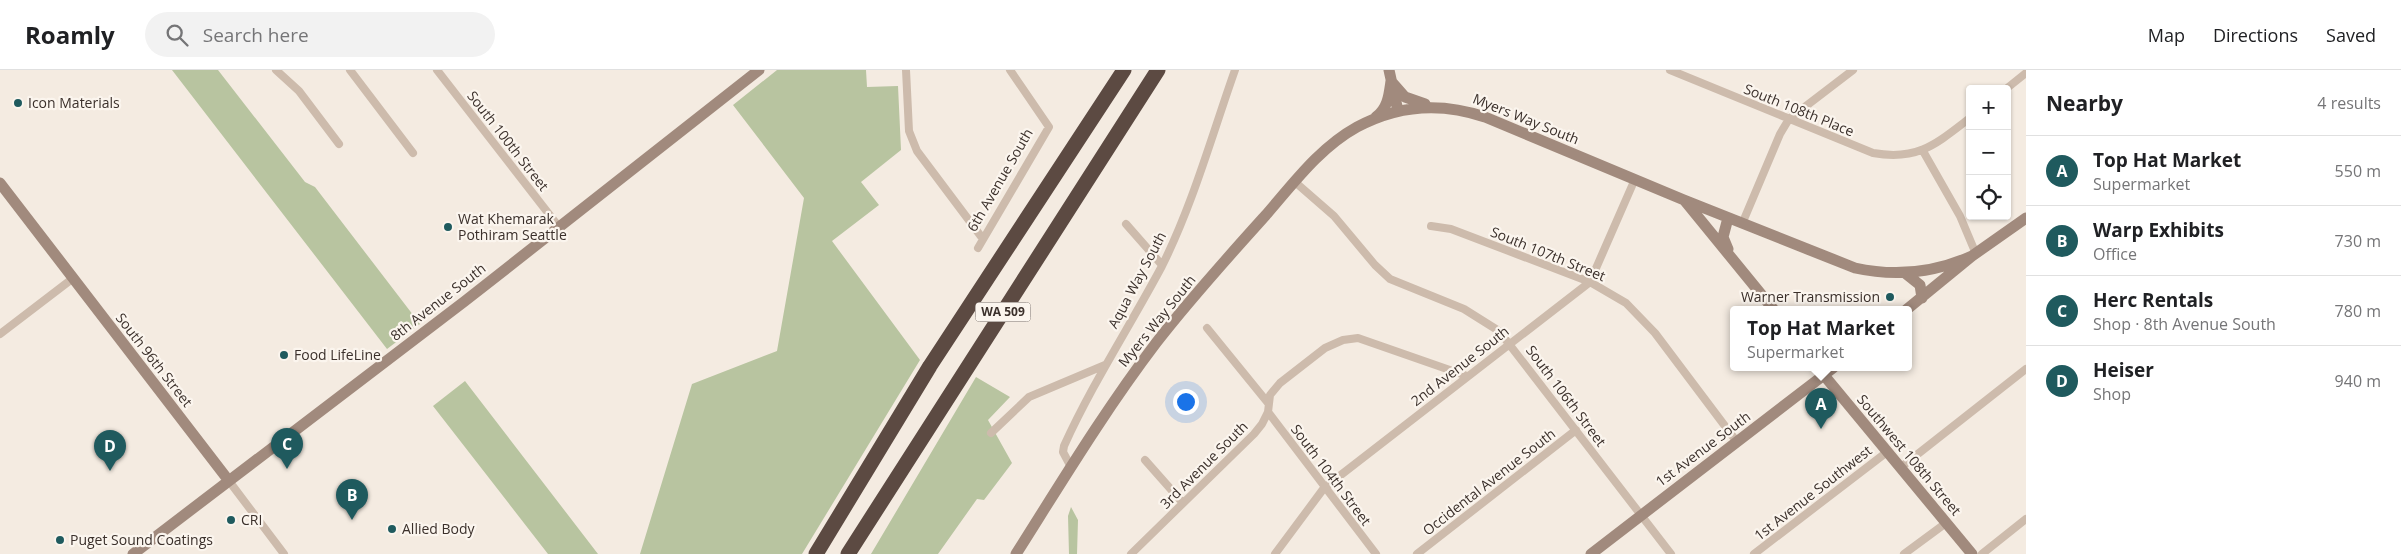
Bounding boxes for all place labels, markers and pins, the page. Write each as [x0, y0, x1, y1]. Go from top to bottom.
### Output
place label: Icon Materials [28, 93, 120, 112]
marker: Icon Materials [12, 97, 24, 109]
place label: Wat Khemarak Pothiram Seattle [458, 209, 567, 244]
marker: Wat Khemarak Pothiram Seattle [442, 221, 454, 233]
place label: Warner Transmission [1741, 287, 1880, 306]
marker: Warner Transmission [1884, 291, 1896, 303]
place label: Food LifeLine [294, 345, 381, 364]
marker: Food LifeLine [278, 349, 290, 361]
pin: A [1805, 388, 1837, 429]
pin: C [271, 428, 303, 469]
pin: D [94, 430, 126, 471]
pin: B [336, 479, 368, 520]
place label: CRI [241, 510, 262, 529]
marker: CRI [225, 514, 237, 526]
place label: Allied Body [402, 519, 476, 538]
marker: Allied Body [386, 523, 398, 535]
place label: Puget Sound Coatings [70, 530, 213, 549]
marker: Puget Sound Coatings [54, 534, 66, 546]

